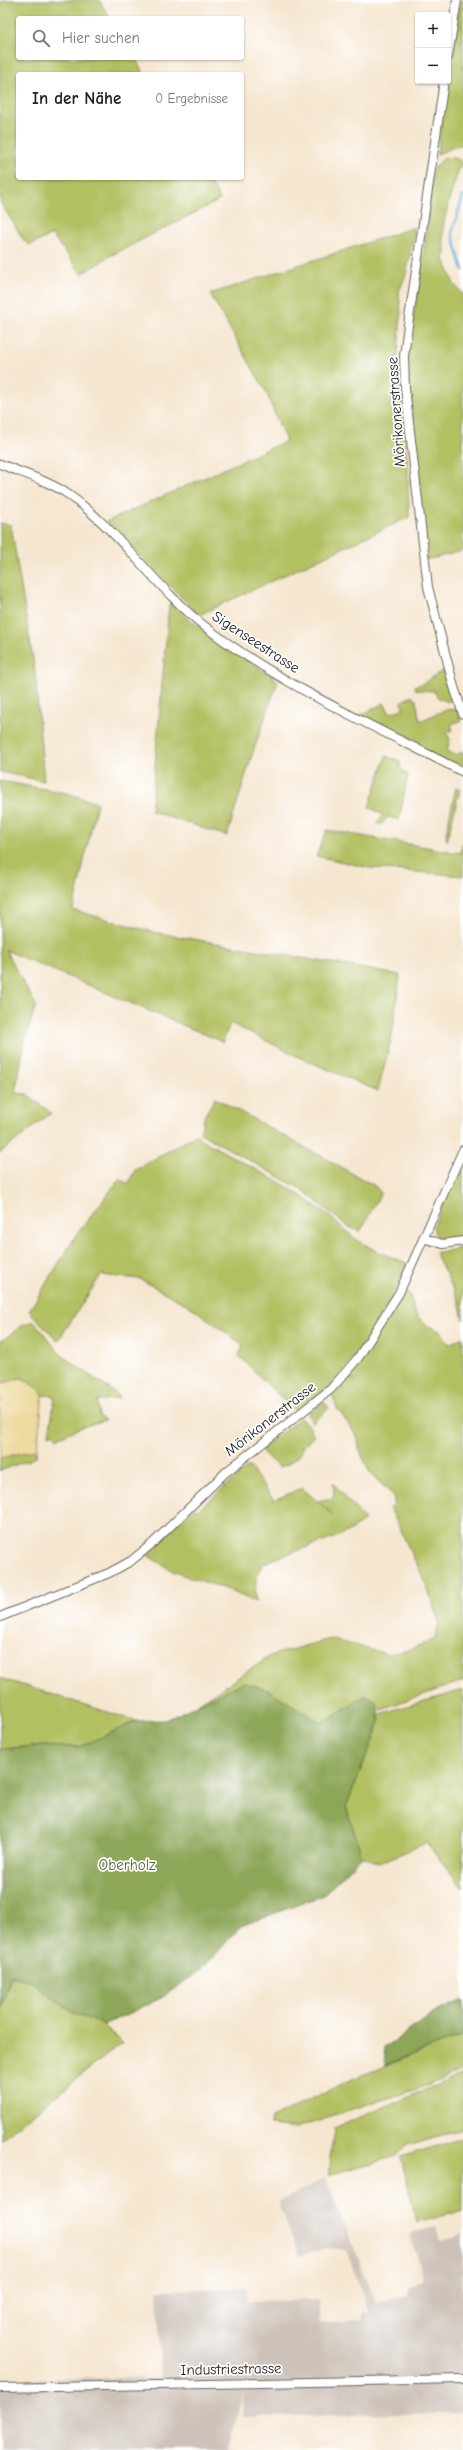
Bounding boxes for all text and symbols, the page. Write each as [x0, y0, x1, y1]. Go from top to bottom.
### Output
map controls [415, 12, 451, 84]
button: + [415, 12, 451, 48]
search box [16, 16, 244, 60]
icon: search [30, 27, 52, 49]
text: Hier suchen [62, 29, 140, 47]
button: − [415, 48, 451, 84]
text: In der Nähe [32, 89, 121, 108]
text: 0 Ergebnisse [155, 91, 228, 106]
street label: Mörikonerstrasse [383, 356, 409, 468]
street label: Sigenseestrasse [209, 607, 303, 677]
street label: Mörikonerstrasse [221, 1378, 319, 1460]
park label: Oberholz [99, 1856, 156, 1874]
street label: Industriestrasse [180, 2359, 282, 2379]

